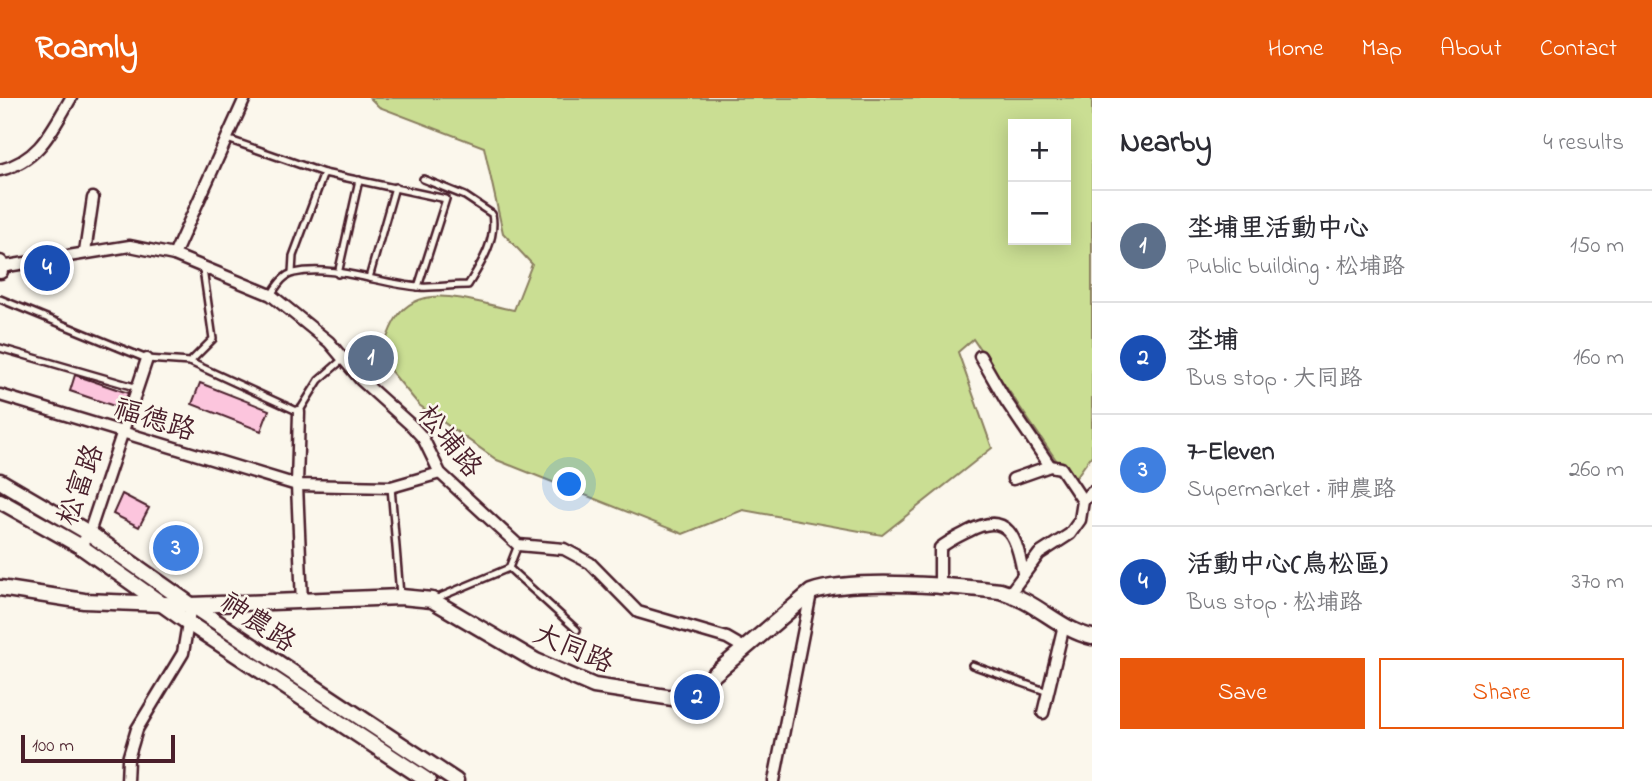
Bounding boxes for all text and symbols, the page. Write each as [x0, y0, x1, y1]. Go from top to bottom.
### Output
text: Roamly [35, 25, 138, 73]
text: Home [1268, 32, 1324, 67]
text: Map [1362, 32, 1402, 67]
text: About [1440, 32, 1502, 67]
text: Contact [1540, 32, 1617, 67]
map controls [1008, 119, 1071, 245]
button: + [1008, 119, 1071, 182]
text: Nearby [1120, 122, 1212, 166]
text: 4 results [1543, 127, 1624, 160]
button: − [1008, 182, 1071, 245]
text: 坔埔里活動中心 [1187, 211, 1369, 249]
text: 1 [1139, 230, 1147, 263]
text: 150 m [1570, 230, 1624, 263]
pin: 4 [24, 242, 70, 294]
text: Public building · 松埔路 [1187, 251, 1405, 284]
text: 坔埔 [1187, 323, 1239, 361]
pin: 1 [348, 332, 394, 384]
text: 2 [1137, 342, 1149, 375]
text: 160 m [1573, 342, 1624, 375]
text: Bus stop · 大同路 [1187, 363, 1362, 396]
street label: 福德路 [108, 389, 200, 453]
street label: 松埔路 [406, 397, 491, 488]
text: 7-Eleven [1187, 434, 1275, 472]
street label: 松富路 [49, 439, 116, 532]
text: 3 [1138, 454, 1148, 487]
text: 260 m [1569, 454, 1624, 487]
your location [552, 467, 586, 501]
text: Supermarket · 神農路 [1187, 474, 1396, 507]
pin: 3 [153, 522, 199, 574]
text: 活動中心(鳥松區) [1187, 547, 1388, 585]
text: 4 [1138, 566, 1148, 599]
text: 370 m [1571, 566, 1624, 599]
street label: 神農路 [211, 583, 303, 664]
text: Bus stop · 松埔路 [1187, 587, 1362, 620]
street label: 大同路 [526, 615, 619, 686]
button: Save [1120, 658, 1365, 729]
button: Share [1379, 658, 1624, 729]
pin: 2 [674, 671, 720, 723]
scale bar [21, 732, 175, 764]
text: 100 m [32, 733, 74, 760]

